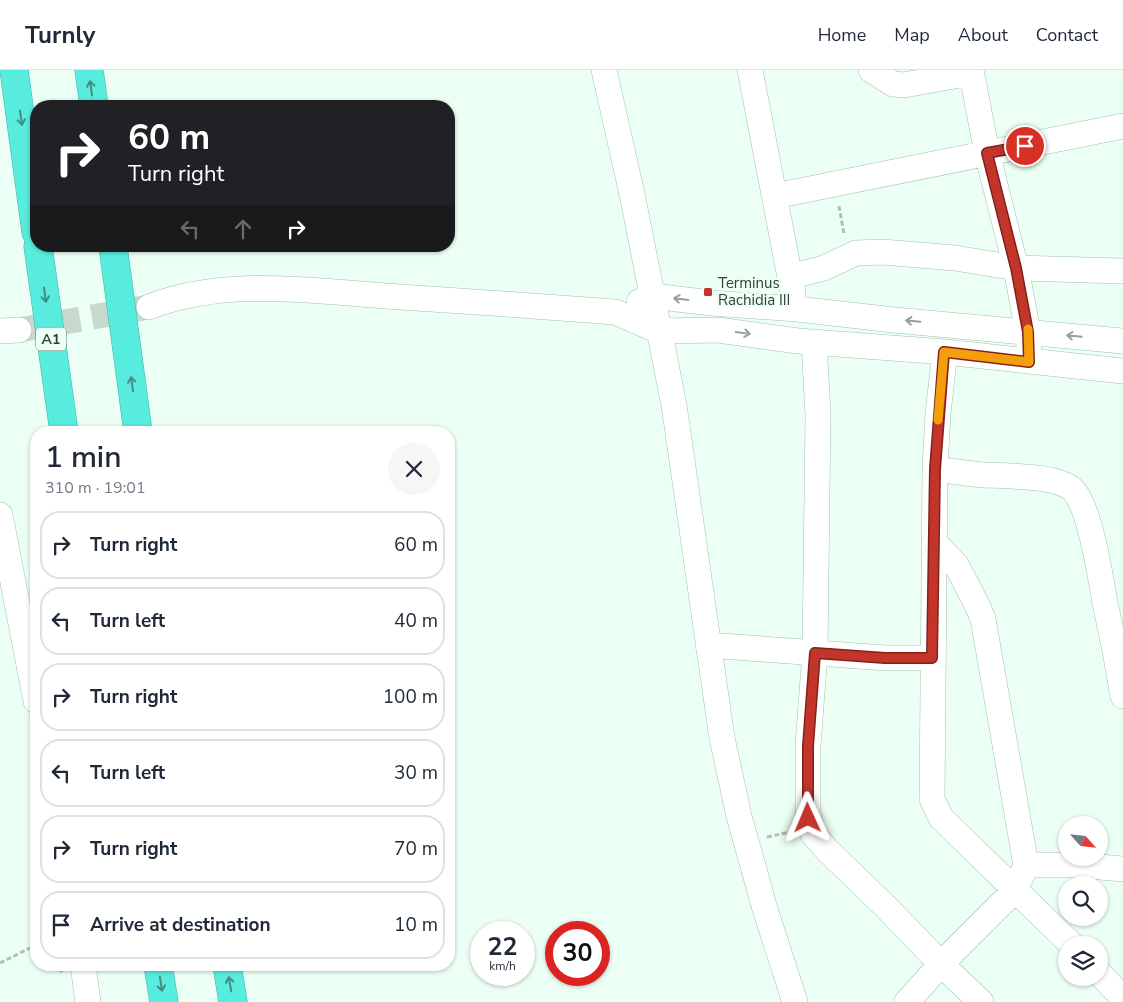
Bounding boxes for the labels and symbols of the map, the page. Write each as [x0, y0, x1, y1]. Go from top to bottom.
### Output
one-way arrow [86, 80, 96, 96]
one-way arrow [16, 110, 26, 126]
pin [1004, 125, 1046, 167]
place label: Terminus Rachidia III [718, 273, 790, 310]
one-way arrow [40, 286, 50, 302]
marker: Terminus Rachidia III [702, 286, 714, 298]
one-way arrow [674, 294, 690, 304]
one-way arrow [905, 317, 921, 326]
road number: A1 [36, 328, 66, 350]
one-way arrow [735, 329, 751, 339]
one-way arrow [1067, 331, 1083, 341]
one-way arrow [127, 377, 137, 393]
position arrow [781, 791, 833, 843]
north arrow [1058, 816, 1108, 866]
speed limit sign: 30 [545, 921, 610, 986]
one-way arrow [156, 975, 166, 991]
one-way arrow [225, 976, 235, 992]

